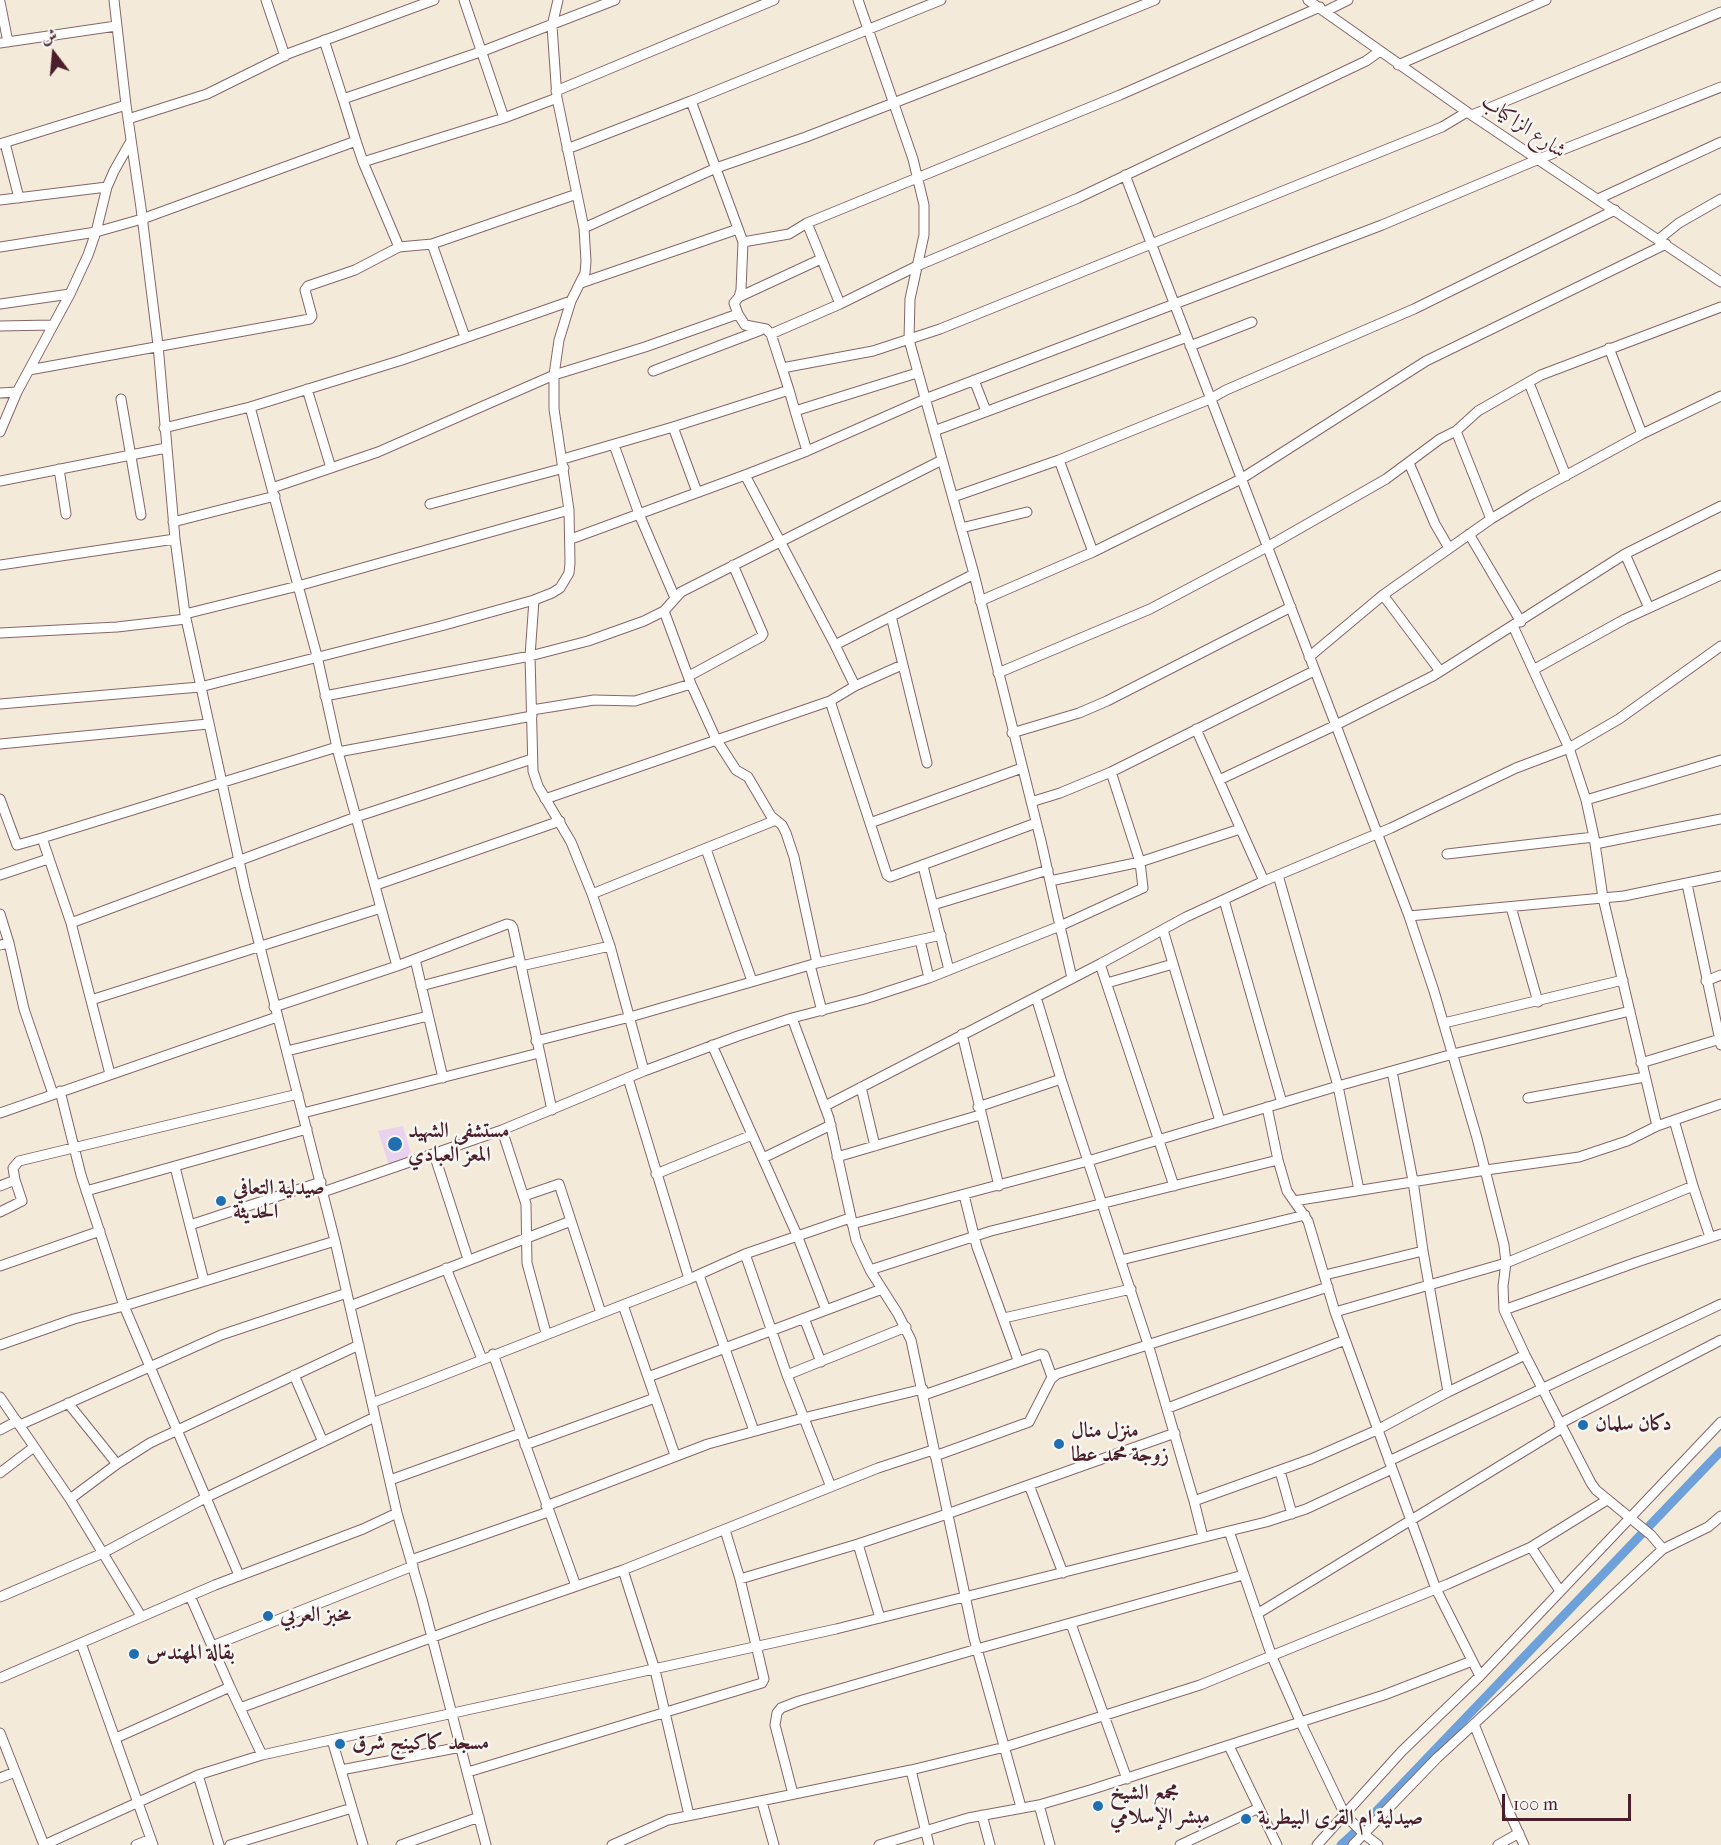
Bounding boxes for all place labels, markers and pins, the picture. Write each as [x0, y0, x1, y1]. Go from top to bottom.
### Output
place label: مستشفى الشهيد المعز العبادي [408, 1119, 509, 1169]
marker: مستشفى الشهيد المعز العبادي [386, 1135, 404, 1153]
place label: صيدلية التعافي الحديثة [233, 1176, 325, 1226]
marker: صيدلية التعافي الحديثة [214, 1194, 228, 1208]
place label: دكان سلمان [1595, 1412, 1672, 1438]
marker: دكان سلمان [1576, 1418, 1590, 1432]
place label: منزل منال زوجة محمد عطا [1071, 1419, 1169, 1469]
marker: منزل منال زوجة محمد عطا [1052, 1437, 1066, 1451]
place label: مخبز العربي [280, 1603, 351, 1629]
marker: مخبز العربي [261, 1609, 275, 1623]
place label: بقالة المهندس [146, 1641, 235, 1667]
marker: بقالة المهندس [127, 1647, 141, 1661]
place label: مسجد كاكينج شرق [352, 1731, 489, 1757]
marker: مسجد كاكينج شرق [333, 1737, 347, 1751]
place label: مجمع الشيخ مبشر الإسلامي [1110, 1781, 1210, 1831]
marker: مجمع الشيخ مبشر الإسلامي [1091, 1799, 1105, 1813]
place label: صيدلية ام القرى البيطرية [1258, 1806, 1423, 1832]
marker: صيدلية ام القرى البيطرية [1239, 1812, 1253, 1826]

